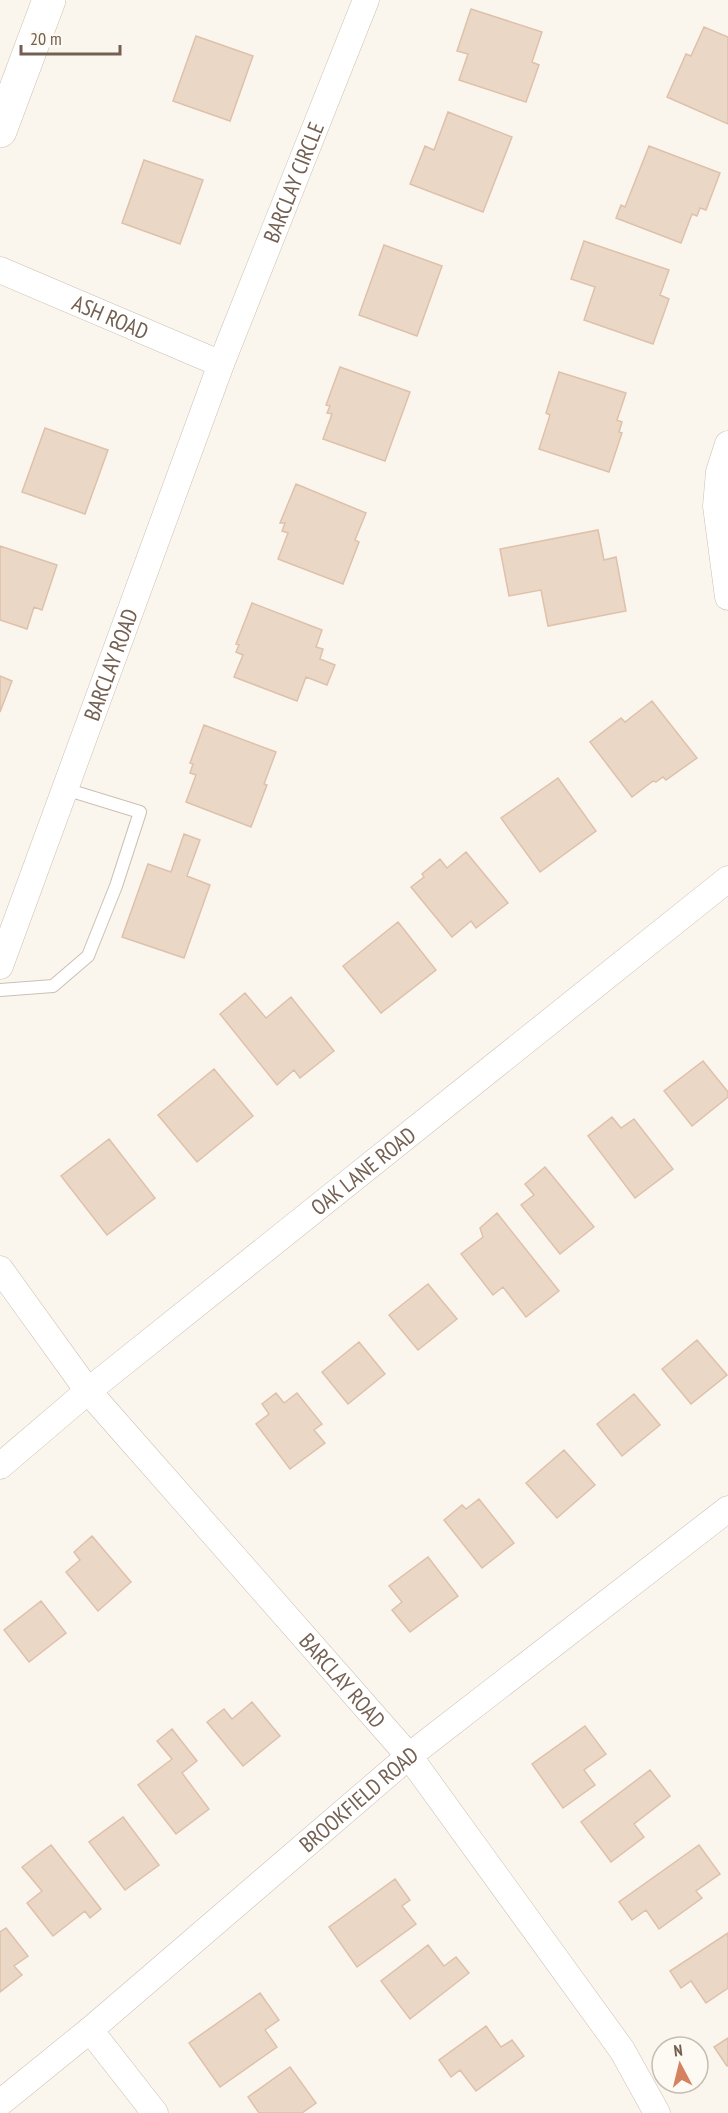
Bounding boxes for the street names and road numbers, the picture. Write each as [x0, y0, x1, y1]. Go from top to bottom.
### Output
street label: BARCLAY CIRCLE [257, 118, 330, 246]
street label: ASH ROAD [68, 288, 153, 345]
street label: BARCLAY ROAD [77, 605, 144, 724]
street label: OAK LANE ROAD [305, 1121, 421, 1221]
street label: BARCLAY ROAD [293, 1627, 392, 1734]
street label: BROOKFIELD ROAD [293, 1740, 424, 1858]

